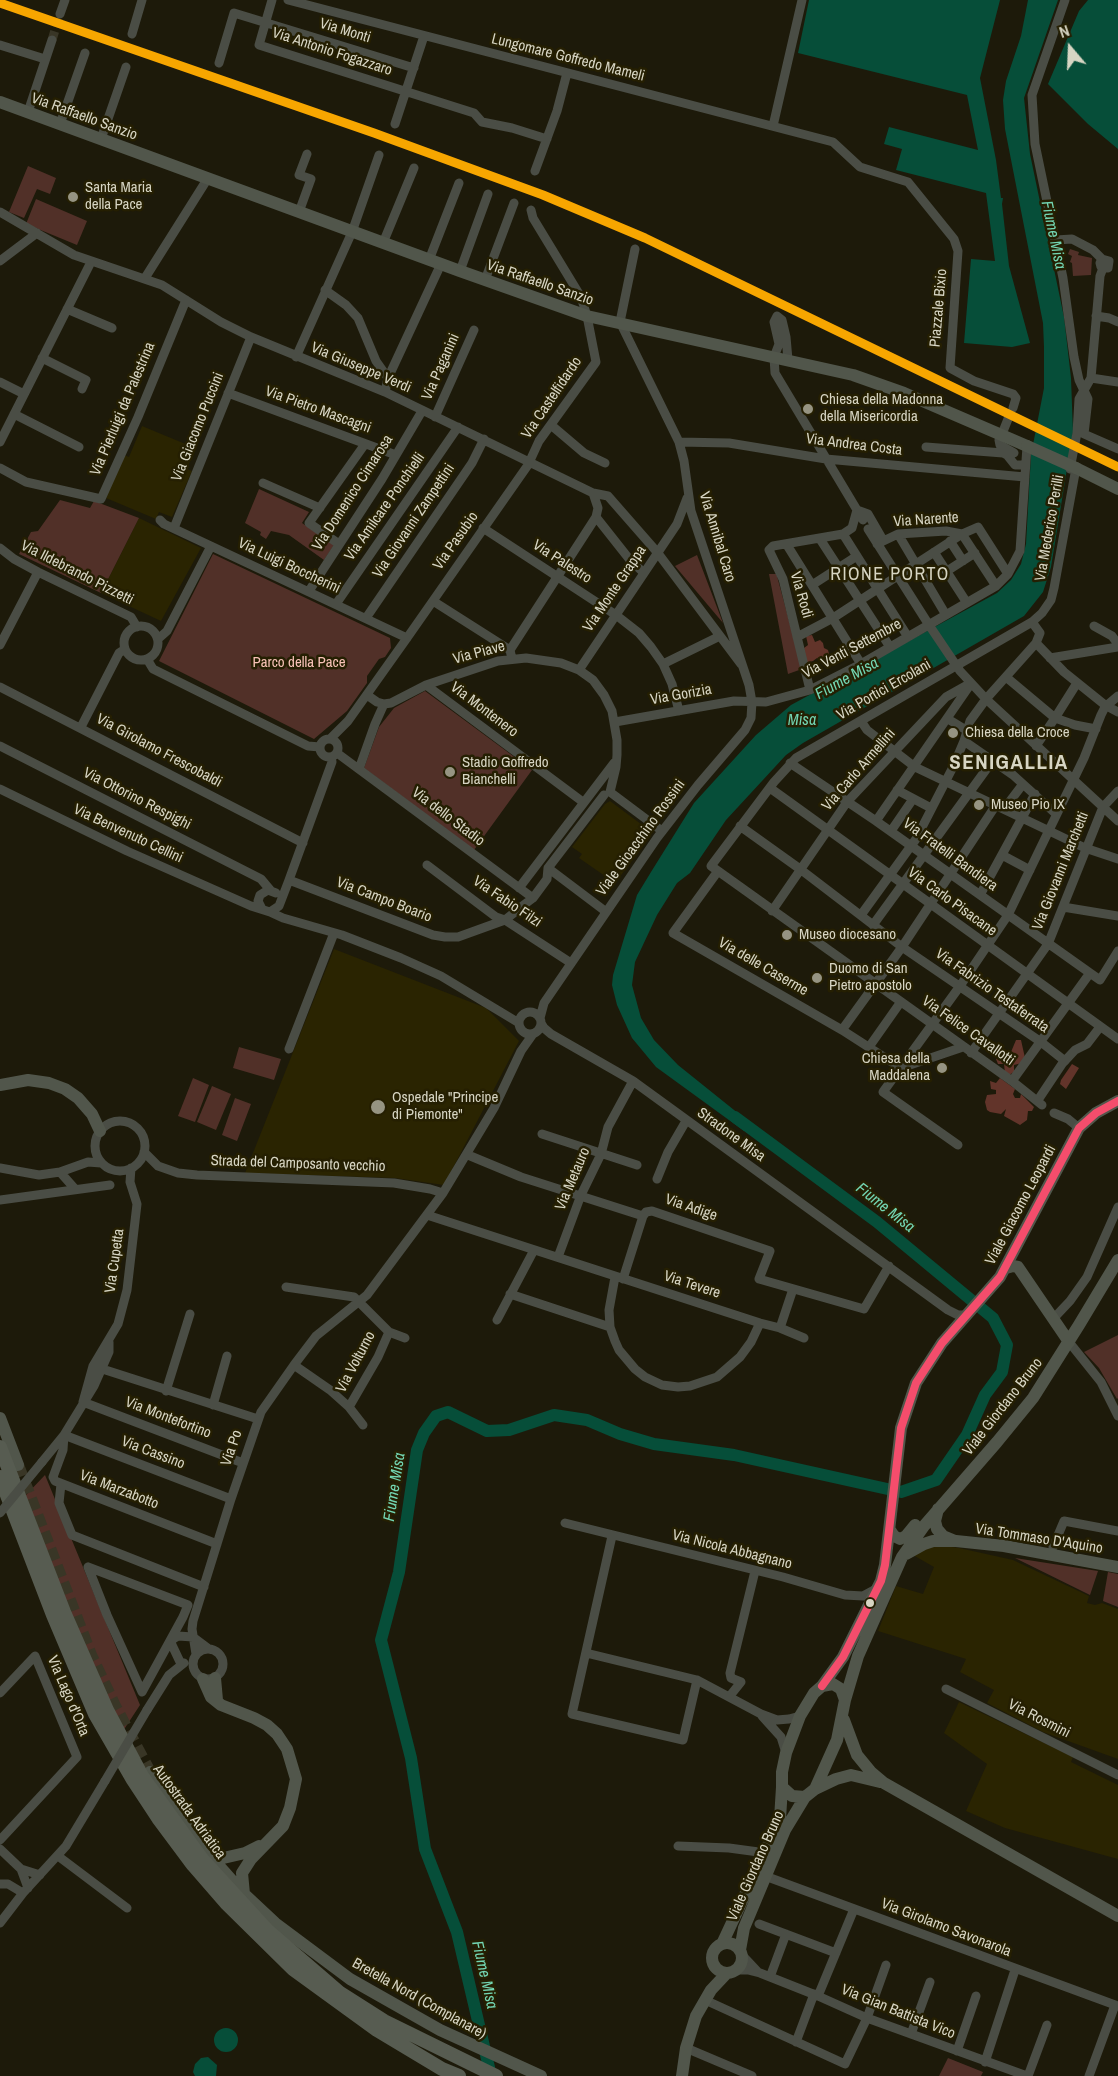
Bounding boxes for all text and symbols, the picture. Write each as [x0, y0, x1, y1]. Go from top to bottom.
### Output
street label: Via Monti [317, 15, 373, 47]
north arrow [1040, 18, 1100, 78]
text: N [1056, 19, 1072, 43]
street label: Via Antonio Fogazzaro [270, 24, 394, 80]
street label: Lungomare Goffredo Mameli [490, 30, 646, 86]
street label: Via Raffaello Sanzio [28, 89, 140, 145]
place label: Santa Maria della Pace [85, 179, 152, 214]
marker: Santa Maria della Pace [66, 190, 80, 204]
water label: Fiume Misa [1036, 199, 1070, 271]
street label: Via Raffaello Sanzio [484, 256, 596, 310]
street label: Piazzale Bixio [927, 268, 951, 348]
street label: Via Paganini [418, 331, 464, 403]
street label: Via Pierluigi da Palestrina [87, 339, 159, 479]
street label: Via Giuseppe Verdi [308, 339, 414, 397]
street label: Via Castelfidardo [518, 354, 586, 442]
street label: Via Giacomo Puccini [168, 370, 228, 484]
street label: Via Pietro Mascagni [263, 383, 373, 437]
place label: Chiesa della Madonna della Misericordia [820, 391, 943, 426]
marker: Chiesa della Madonna della Misericordia [801, 402, 815, 416]
street label: Via Andrea Costa [805, 430, 903, 460]
street label: Via Domenico Cimarosa [309, 432, 397, 554]
street label: Via Amilcare Ponchielli [341, 450, 429, 564]
street label: Via Giovanni Zampettini [369, 460, 459, 582]
street label: Via Mederico Perilli [1032, 473, 1068, 583]
street label: Via Annibal Caro [695, 490, 739, 584]
street label: Via Pasubio [429, 508, 483, 574]
street label: Via Narente [893, 509, 959, 531]
street label: Via Luigi Boccherini [235, 534, 343, 598]
street label: Via Palestro [529, 536, 595, 588]
street label: Via Ildebrando Pizzetti [18, 537, 136, 609]
street label: Via Monte Grappa [579, 542, 651, 636]
district label: RIONE PORTO [830, 564, 950, 586]
street label: Via Rodi [786, 570, 816, 620]
street label: Via Venti Settembre [799, 615, 905, 683]
street label: Via Piave [451, 637, 507, 669]
park label: Parco della Pace [253, 654, 345, 672]
water label: Fiume Misa [812, 654, 882, 704]
street label: Via Portici Ercolani [834, 656, 934, 724]
street label: Via Montenero [446, 679, 522, 741]
street label: Via Gorizia [649, 681, 713, 709]
street label: Via Girolamo Frescobaldi [93, 710, 225, 792]
water label: Misa [788, 711, 816, 731]
place label: Chiesa della Croce [965, 724, 1070, 742]
street label: Via Carlo Armellini [818, 725, 900, 815]
marker: Chiesa della Croce [946, 726, 960, 740]
district label: SENIGALLIA [949, 750, 1069, 776]
place label: Stadio Goffredo Bianchelli [462, 754, 549, 789]
street label: Via Ottorino Respighi [80, 764, 194, 834]
marker: Stadio Goffredo Bianchelli [443, 765, 457, 779]
street label: Viale Gioacchino Rossini [593, 776, 689, 900]
street label: Via dello Stadio [408, 784, 488, 850]
place label: Museo Pio IX [991, 796, 1065, 814]
marker: Museo Pio IX [972, 798, 986, 812]
street label: Via Benvenuto Cellini [70, 801, 186, 867]
street label: Via Giovanni Marchetti [1029, 809, 1093, 933]
street label: Via Fratelli Bandiera [899, 815, 1001, 895]
street label: Via Carlo Pisacane [904, 864, 1000, 940]
street label: Via Fabio Filzi [469, 872, 545, 932]
street label: Via Campo Boario [334, 874, 434, 926]
place label: Museo diocesano [799, 926, 896, 944]
marker: Museo diocesano [780, 928, 794, 942]
street label: Via delle Caserme [715, 934, 811, 1000]
street label: Via Fabrizio Testaferrata [932, 945, 1052, 1037]
place label: Duomo di San Pietro apostolo [829, 960, 912, 995]
marker: Duomo di San Pietro apostolo [810, 971, 824, 985]
street label: Via Felice Cavallotti [918, 992, 1018, 1070]
place label: Chiesa della Maddalena [862, 1050, 930, 1085]
marker: Chiesa della Maddalena [935, 1061, 949, 1075]
place label: Ospedale "Principe di Piemonte" [392, 1089, 498, 1124]
marker: Ospedale "Principe di Piemonte" [369, 1098, 387, 1116]
street label: Stradone Misa [693, 1104, 769, 1166]
street label: Viale Giacomo Leopardi [982, 1142, 1060, 1268]
street label: Via Metauro [552, 1145, 594, 1213]
street label: Strada del Camposanto vecchio [210, 1152, 386, 1176]
water label: Fiume Misa [852, 1179, 918, 1237]
street label: Via Adige [663, 1191, 719, 1225]
street label: Via Cupetta [102, 1228, 128, 1294]
street label: Via Tevere [661, 1267, 723, 1303]
street label: Via Volturno [332, 1328, 380, 1396]
street label: Viale Giordano Bruno [959, 1355, 1047, 1459]
street label: Via Montefortino [122, 1393, 214, 1443]
street label: Via Po [218, 1428, 246, 1468]
street label: Via Cassino [119, 1433, 187, 1473]
water label: Fiume Misa [380, 1451, 410, 1523]
street label: Via Marzabotto [77, 1467, 161, 1513]
street label: Via Tommaso D'Aquino [974, 1520, 1104, 1558]
street label: Via Nicola Abbagnano [670, 1526, 794, 1574]
unlabelled marker [864, 1597, 876, 1609]
street label: Via Lago d'Orta [43, 1653, 93, 1739]
street label: Via Rosmini [1005, 1696, 1073, 1742]
street label: Autostrada Adriatica [149, 1761, 229, 1863]
street label: Viale Giordano Bruno [724, 1808, 788, 1924]
street label: Via Girolamo Savonarola [878, 1895, 1014, 1961]
water label: Fiume Misa [467, 1939, 501, 2011]
street label: Bretella Nord (Complanare) [349, 1955, 489, 2043]
street label: Via Gian Battista Vico [838, 1981, 958, 2043]

